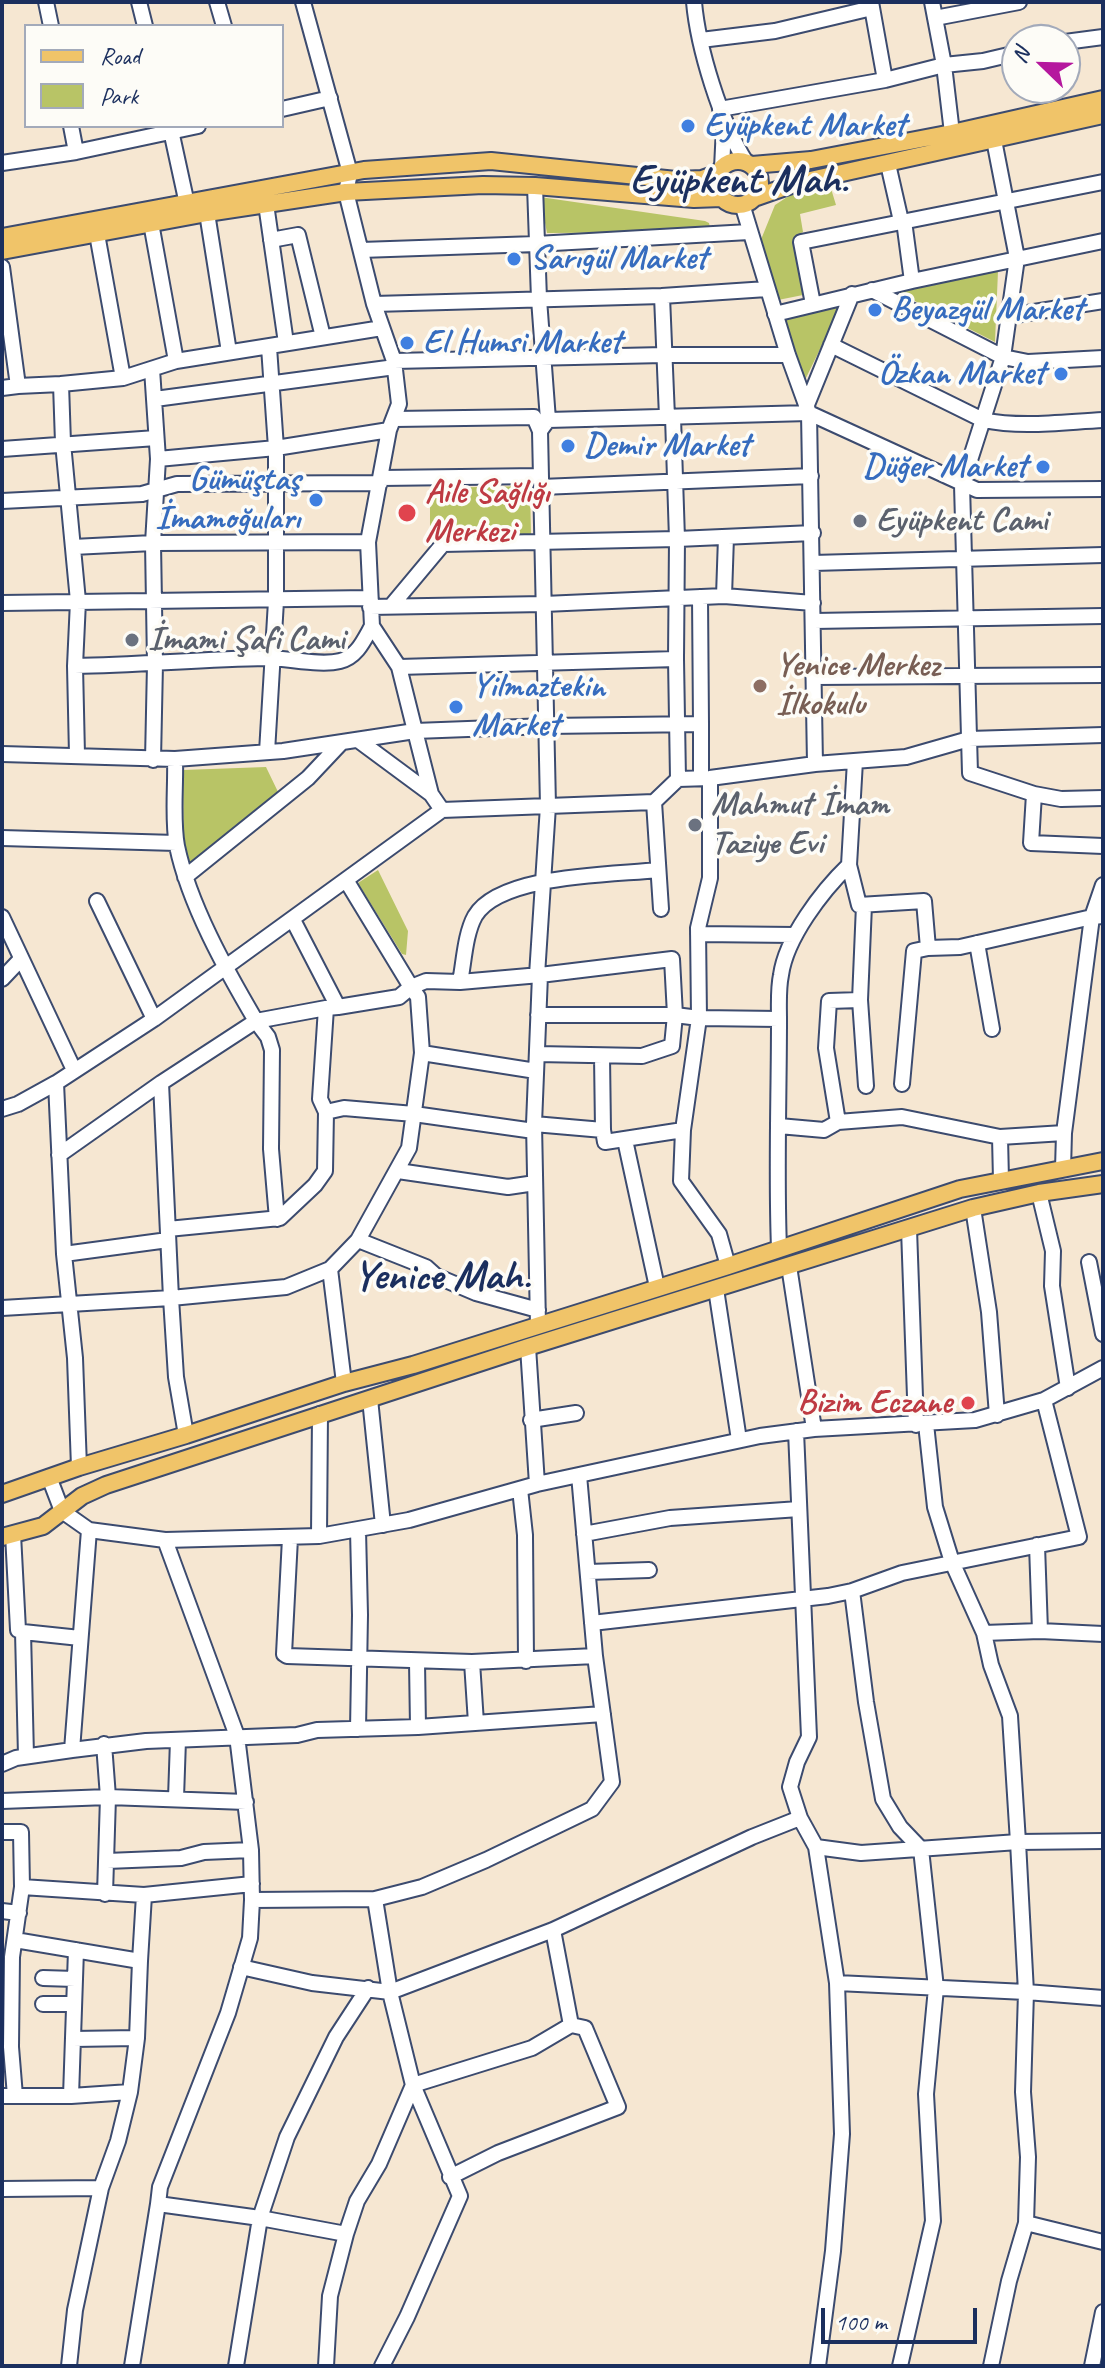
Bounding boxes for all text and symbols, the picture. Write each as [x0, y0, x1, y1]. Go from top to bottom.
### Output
legend [24, 24, 284, 128]
north arrow [1001, 24, 1081, 104]
text: Road [100, 41, 140, 71]
text: N [1005, 44, 1036, 67]
text: Park [100, 81, 138, 111]
place label: Eyüpkent Market [704, 106, 906, 146]
marker: Eyüpkent Market [679, 117, 697, 135]
district label: Eyüpkent Mah. [630, 157, 848, 207]
place label: Sarıgül Market [530, 239, 707, 279]
marker: Sarıgül Market [505, 250, 523, 268]
place label: Beyazgül Market [891, 290, 1083, 330]
marker: Beyazgül Market [866, 301, 884, 319]
place label: El Humsi Market [423, 323, 621, 363]
marker: El Humsi Market [398, 334, 416, 352]
place label: Özkan Market [878, 354, 1045, 394]
marker: Özkan Market [1052, 365, 1070, 383]
place label: Demir Market [584, 426, 750, 466]
marker: Demir Market [559, 437, 577, 455]
place label: Düğer Market [863, 447, 1027, 487]
marker: Düğer Market [1034, 458, 1052, 476]
place label: Gümüştaş İmamoğuları [155, 460, 300, 540]
place label: Aile Sağlığı Merkezi [425, 473, 549, 552]
marker: Gümüştaş İmamoğuları [307, 491, 325, 509]
place label: Eyüpkent Cami [876, 501, 1047, 541]
marker: Aile Sağlığı Merkezi [396, 502, 418, 524]
marker: Eyüpkent Cami [851, 512, 869, 530]
place label: İmami Şafi Cami [148, 620, 345, 660]
marker: İmami Şafi Cami [123, 631, 141, 649]
place label: Yenice Merkez İlkokulu [776, 646, 940, 726]
place label: Yilmaztekin Market [472, 667, 605, 746]
marker: Yenice Merkez İlkokulu [751, 677, 769, 695]
marker: Yilmaztekin Market [447, 698, 465, 716]
place label: Mahmut İmam Taziye Evi [711, 785, 889, 864]
marker: Mahmut İmam Taziye Evi [686, 816, 704, 834]
district label: Yenice Mah. [353, 1253, 531, 1303]
place label: Bizim Eczane [797, 1383, 952, 1423]
marker: Bizim Eczane [959, 1394, 977, 1412]
scale bar [825, 2292, 981, 2342]
text: 100 m [835, 2307, 887, 2337]

